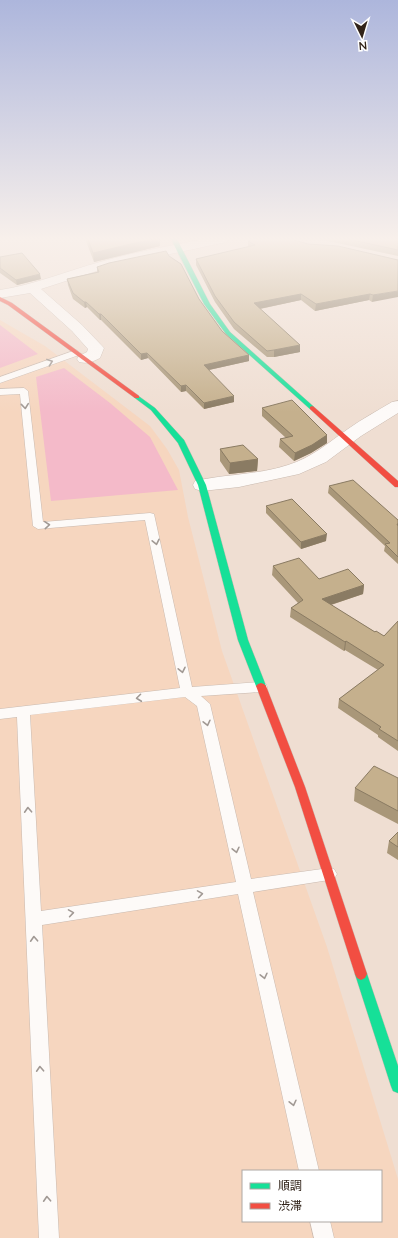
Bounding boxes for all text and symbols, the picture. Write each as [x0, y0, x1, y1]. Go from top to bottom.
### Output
north arrow [342, 16, 382, 56]
text: N [358, 40, 368, 53]
one-way arrow [46, 359, 53, 367]
one-way arrow [21, 403, 30, 409]
one-way arrow [44, 521, 51, 530]
one-way arrow [151, 539, 159, 545]
one-way arrow [178, 666, 186, 673]
one-way arrow [136, 693, 142, 702]
one-way arrow [202, 720, 210, 726]
one-way arrow [23, 807, 32, 813]
one-way arrow [231, 846, 239, 853]
one-way arrow [197, 890, 203, 899]
one-way arrow [68, 910, 74, 918]
one-way arrow [29, 936, 38, 942]
one-way arrow [260, 973, 268, 980]
one-way arrow [36, 1066, 45, 1072]
one-way arrow [289, 1100, 297, 1106]
legend [242, 1170, 382, 1222]
text: 順調 [278, 1178, 302, 1193]
one-way arrow [42, 1196, 51, 1202]
text: 渋滞 [278, 1198, 302, 1213]

